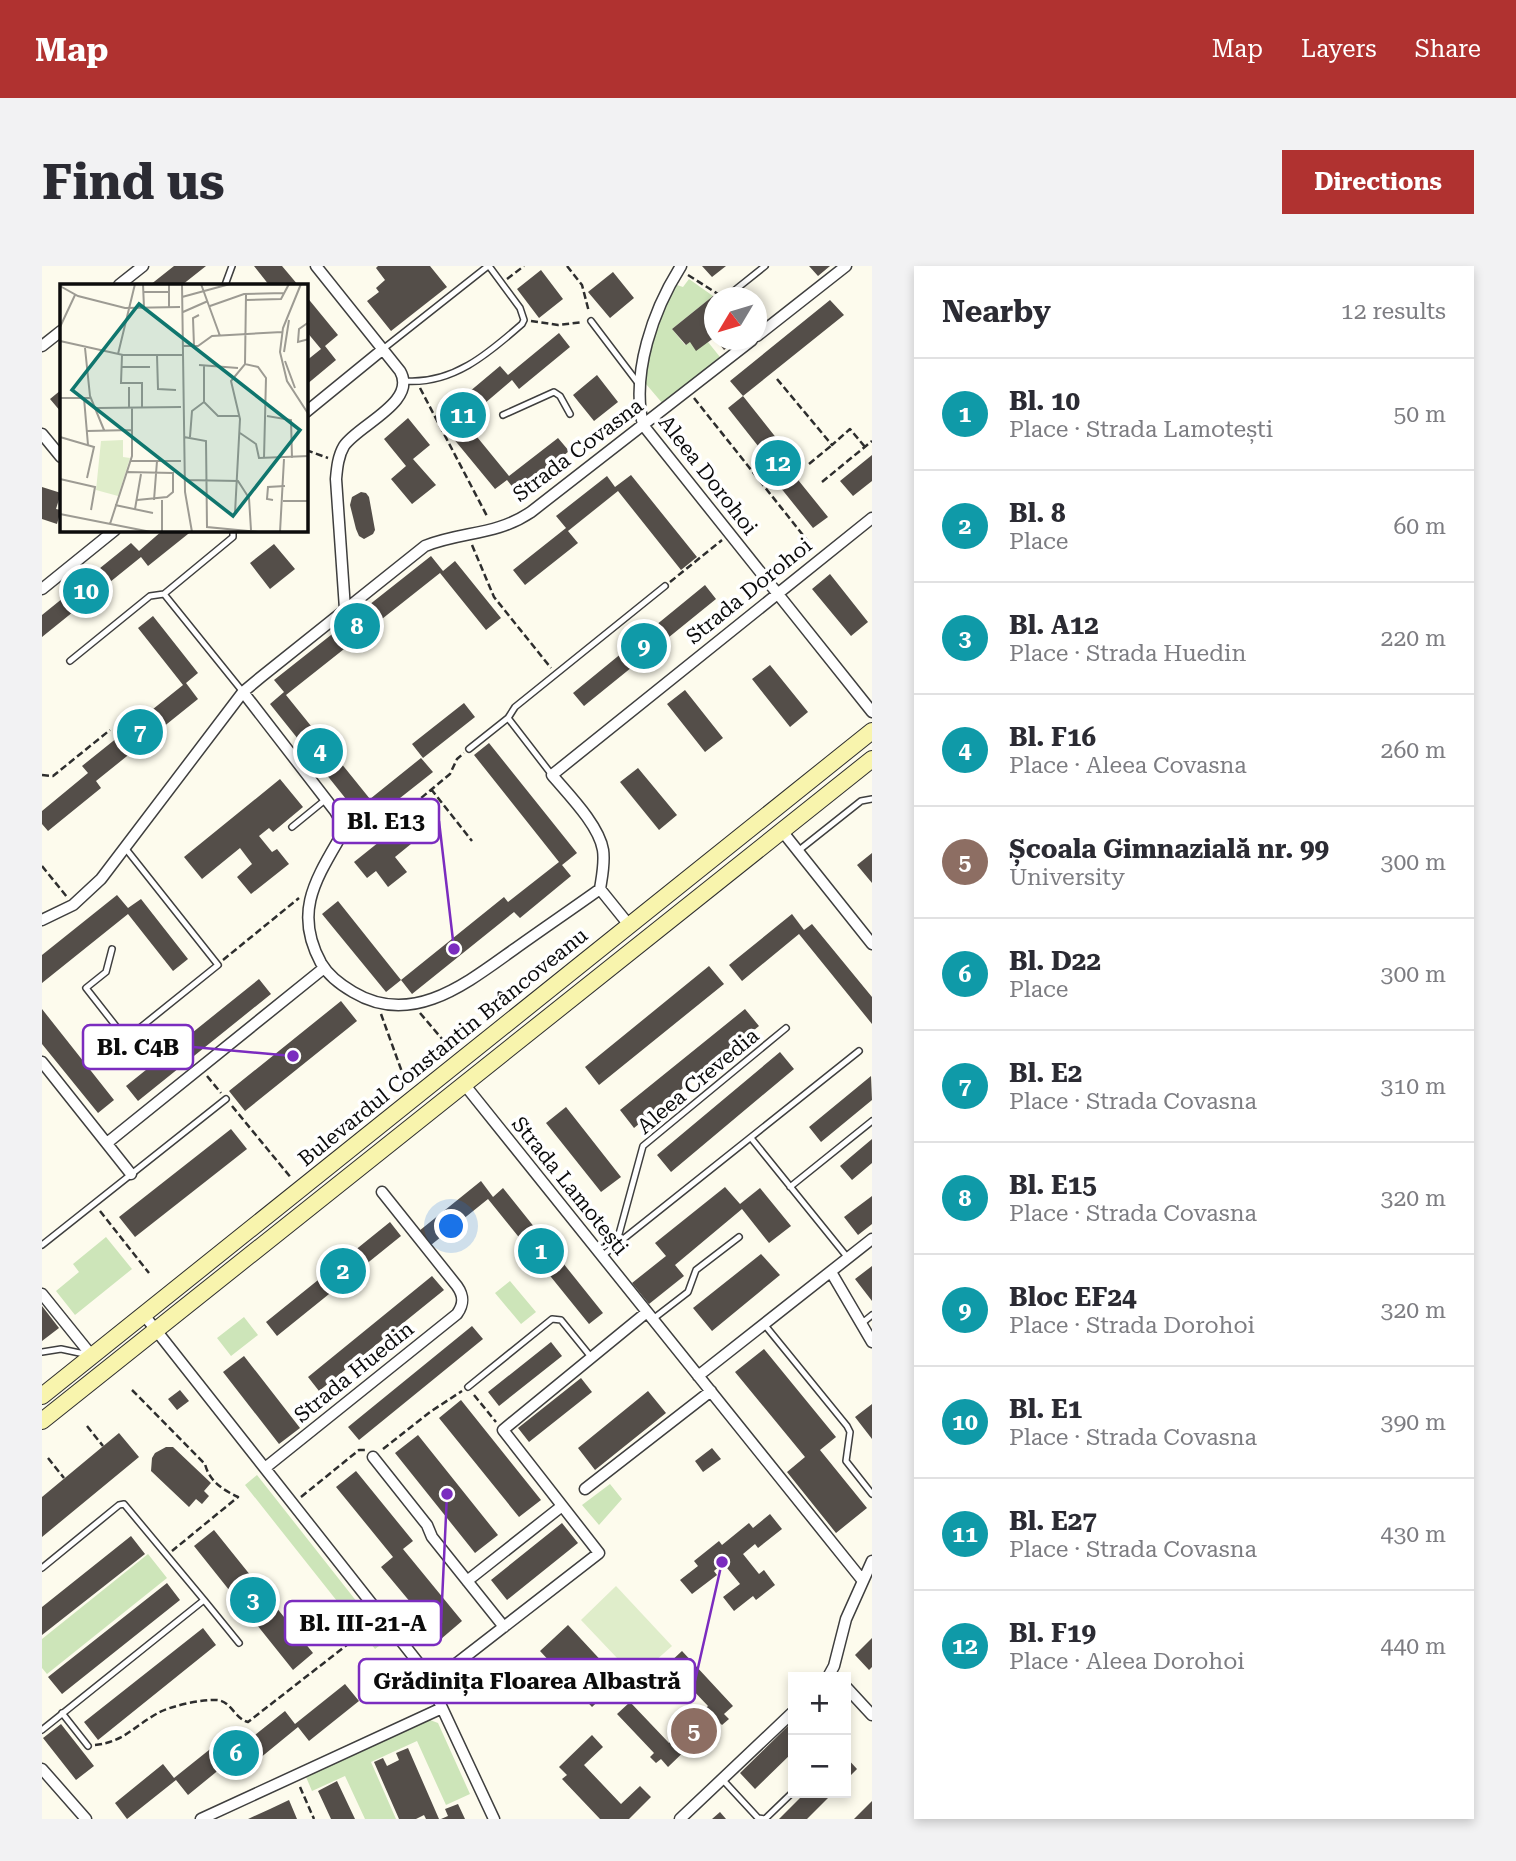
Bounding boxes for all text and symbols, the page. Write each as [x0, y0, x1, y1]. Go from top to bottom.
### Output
text: Map [35, 30, 109, 69]
text: Map [1212, 35, 1263, 63]
text: Layers [1301, 35, 1377, 63]
text: Share [1415, 35, 1481, 63]
button: Directions [1282, 150, 1474, 214]
text: Find us [42, 154, 225, 211]
inset map [60, 284, 308, 532]
north arrow [704, 287, 767, 350]
text: Nearby [942, 294, 1051, 329]
text: 12 results [1341, 298, 1446, 325]
text: Bl. 10 [1009, 386, 1080, 416]
pin: 11 [440, 389, 486, 441]
street label: Strada Covasna [508, 393, 648, 507]
text: 1 [959, 401, 971, 428]
text: 50 m [1393, 401, 1446, 428]
street label: Aleea Dorohoi [654, 410, 762, 540]
text: Place · Strada Lamotești [1009, 416, 1273, 443]
pin: 12 [755, 437, 801, 489]
text: Bl. 8 [1009, 498, 1066, 528]
text: 2 [959, 513, 971, 540]
text: 60 m [1393, 513, 1446, 540]
text: Place [1009, 528, 1068, 555]
street label: Strada Dorohoi [682, 533, 817, 649]
pin: 10 [63, 565, 109, 617]
pin: 8 [334, 600, 380, 652]
text: Bl. A12 [1009, 610, 1099, 640]
pin: 9 [621, 620, 667, 672]
text: 3 [959, 625, 971, 652]
text: 220 m [1381, 625, 1446, 652]
text: Place · Strada Huedin [1009, 640, 1246, 667]
pin: 7 [117, 706, 163, 758]
text: Bl. F16 [1009, 722, 1096, 752]
pin: 4 [297, 725, 343, 777]
text: 4 [959, 737, 971, 764]
text: 260 m [1381, 737, 1446, 764]
text: Place · Aleea Covasna [1009, 752, 1247, 779]
callout: Bl. E13 [333, 799, 439, 843]
text: Bl. E13 [347, 808, 425, 835]
text: Școala Gimnazială nr. 99 [1009, 834, 1329, 864]
text: 5 [959, 849, 971, 876]
text: 300 m [1381, 849, 1446, 876]
text: University [1009, 864, 1125, 891]
street label: Bulevardul Constantin Brâncoveanu [294, 923, 592, 1171]
text: Bl. D22 [1009, 946, 1101, 976]
text: 6 [959, 961, 971, 988]
text: 300 m [1381, 961, 1446, 988]
text: Place [1009, 976, 1068, 1003]
street label: Aleea Crevedia [632, 1023, 764, 1139]
callout: Bl. C4B [83, 1025, 193, 1069]
text: Bl. C4B [97, 1034, 179, 1061]
text: Bl. E2 [1009, 1058, 1082, 1088]
text: 7 [959, 1073, 971, 1100]
text: 310 m [1381, 1073, 1446, 1100]
text: Place · Strada Covasna [1009, 1088, 1257, 1115]
street label: Strada Lamotești [505, 1112, 633, 1261]
text: Bl. E15 [1009, 1170, 1097, 1200]
text: 8 [959, 1185, 971, 1212]
text: 320 m [1381, 1185, 1446, 1212]
text: Place · Strada Covasna [1009, 1200, 1257, 1227]
your location [434, 1209, 468, 1243]
pin: 1 [518, 1225, 564, 1277]
pin: 2 [320, 1245, 366, 1297]
text: Bloc EF24 [1009, 1282, 1137, 1312]
text: 9 [959, 1297, 971, 1324]
text: 320 m [1381, 1297, 1446, 1324]
text: Place · Strada Dorohoi [1009, 1312, 1255, 1339]
street label: Strada Huedin [290, 1316, 419, 1427]
text: Bl. E1 [1009, 1394, 1082, 1424]
text: 10 [952, 1409, 978, 1436]
text: 390 m [1381, 1409, 1446, 1436]
text: Place · Strada Covasna [1009, 1424, 1257, 1451]
text: Bl. E27 [1009, 1506, 1097, 1536]
text: 11 [952, 1521, 978, 1548]
text: 430 m [1381, 1521, 1446, 1548]
text: Place · Strada Covasna [1009, 1536, 1257, 1563]
pin: 3 [230, 1574, 276, 1626]
callout: Bl. III-21-A [285, 1601, 441, 1645]
text: Bl. III-21-A [299, 1610, 427, 1637]
text: Bl. F19 [1009, 1618, 1096, 1648]
text: 12 [952, 1633, 978, 1660]
text: 440 m [1381, 1633, 1446, 1660]
text: Place · Aleea Dorohoi [1009, 1648, 1245, 1675]
callout: Grădinița Floarea Albastră [359, 1659, 695, 1703]
text: Grădinița Floarea Albastră [373, 1668, 681, 1697]
map controls [788, 1672, 851, 1798]
button: + [788, 1672, 851, 1735]
pin: 5 [671, 1705, 717, 1757]
pin: 6 [213, 1727, 259, 1779]
button: − [788, 1735, 851, 1798]

